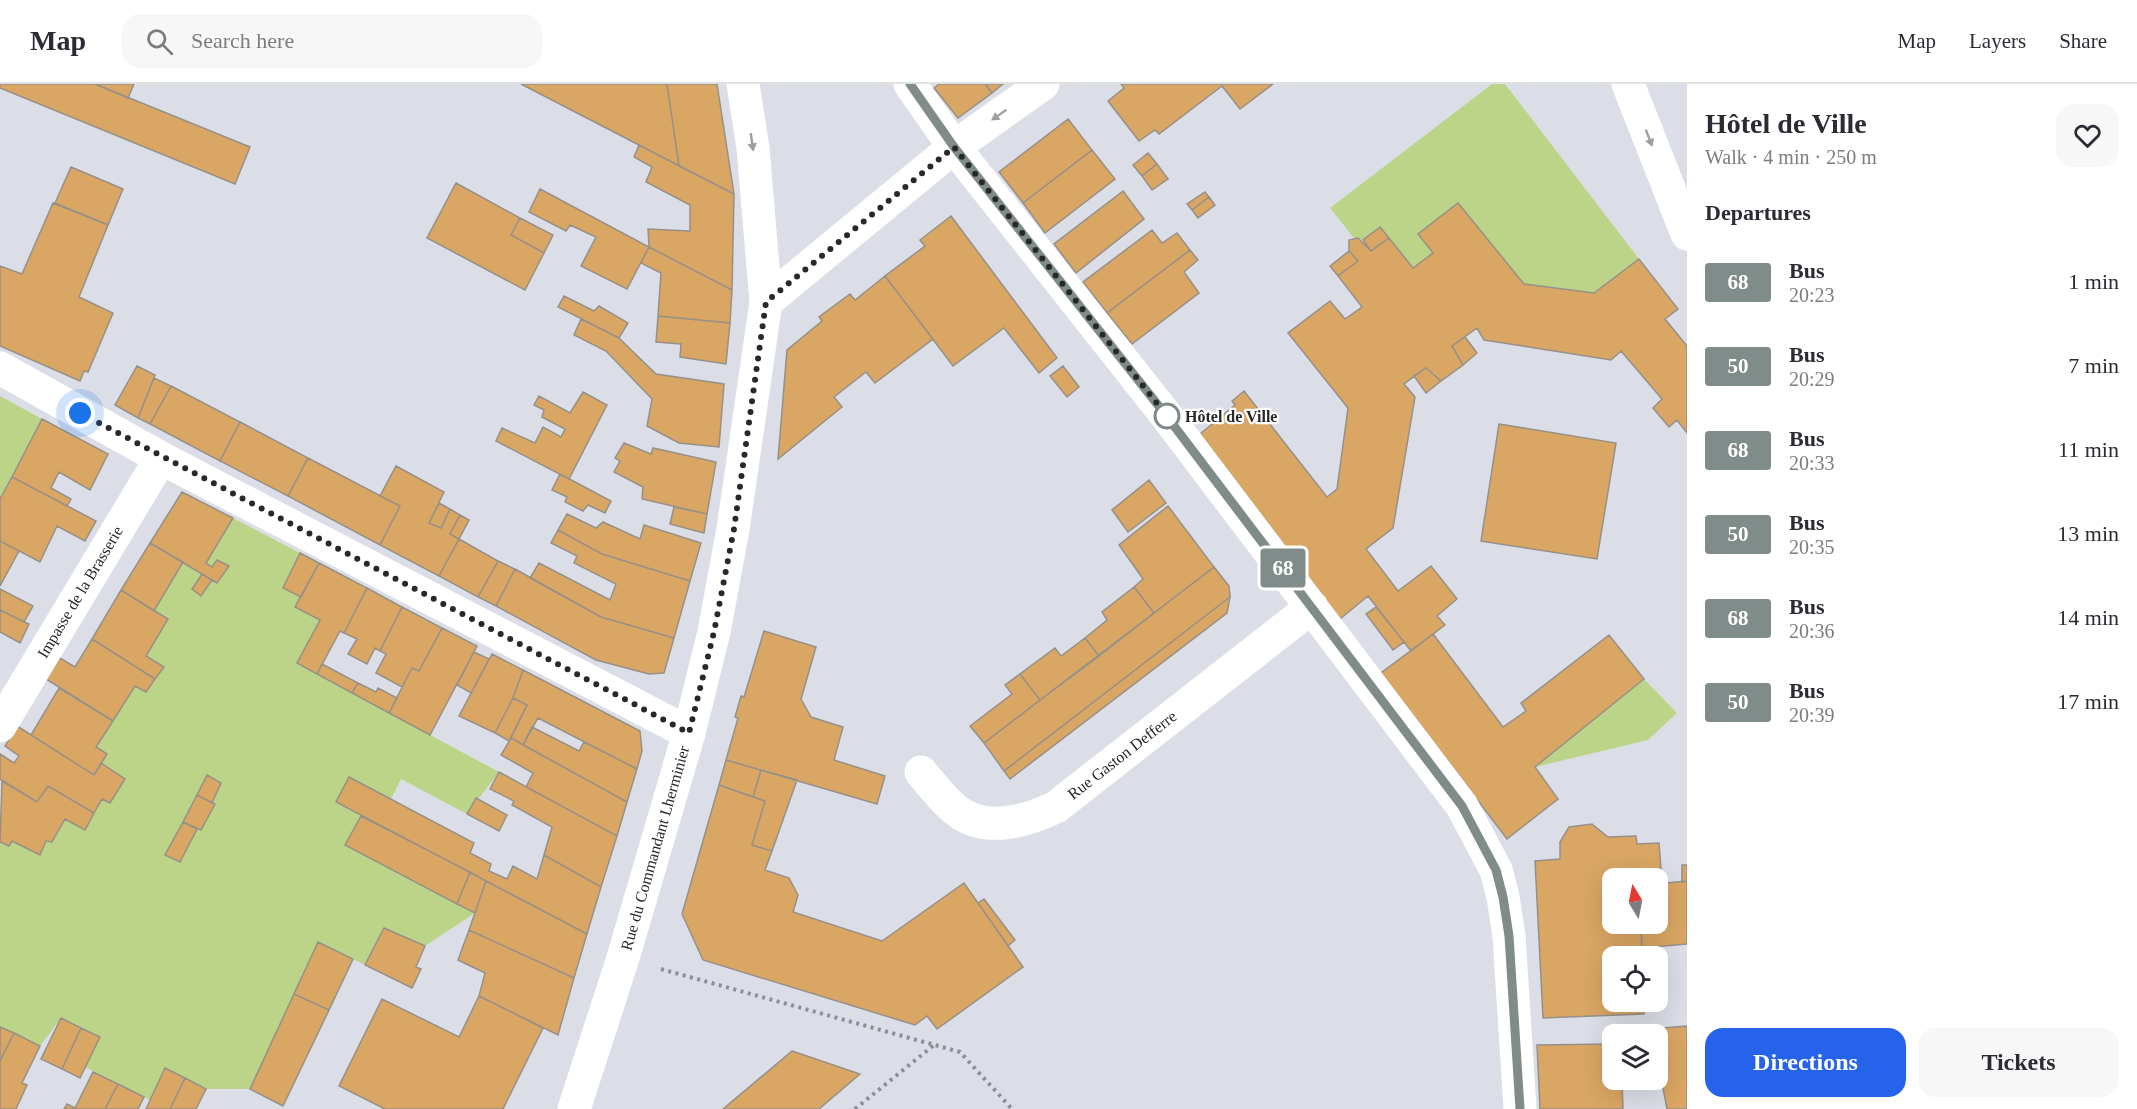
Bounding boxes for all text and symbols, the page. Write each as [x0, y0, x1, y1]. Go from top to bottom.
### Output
search box [122, 14, 542, 68]
text: Map [30, 25, 86, 56]
icon: search [143, 25, 176, 58]
text: Search here [191, 28, 294, 53]
text: Map [1898, 29, 1936, 53]
text: Layers [1969, 29, 2026, 53]
text: Share [2059, 29, 2107, 53]
button: heart [2056, 104, 2119, 167]
text: Hôtel de Ville [1705, 108, 1867, 139]
one-way arrow [991, 109, 1007, 121]
one-way arrow [1645, 130, 1655, 148]
one-way arrow [748, 132, 757, 151]
text: Walk · 4 min · 250 m [1705, 146, 1877, 168]
text: Departures [1705, 200, 1811, 225]
text: Bus [1789, 258, 1824, 283]
text: 1 min [2068, 269, 2119, 294]
text: 68 [1728, 270, 1749, 294]
text: 20:23 [1789, 284, 1835, 306]
text: Bus [1789, 342, 1824, 367]
text: 7 min [2068, 353, 2119, 378]
text: 50 [1728, 354, 1749, 378]
text: 20:29 [1789, 368, 1835, 390]
your location [65, 398, 95, 428]
marker: Hôtel de Ville [1154, 403, 1180, 429]
place label: Hôtel de Ville [1185, 408, 1277, 425]
text: Bus [1789, 426, 1824, 451]
text: 11 min [2058, 437, 2119, 462]
text: 68 [1728, 438, 1749, 462]
text: 20:33 [1789, 452, 1835, 474]
text: Bus [1789, 510, 1824, 535]
text: 13 min [2057, 521, 2119, 546]
text: 50 [1728, 522, 1749, 546]
street label: Impasse de la Brasserie [34, 523, 127, 661]
text: 20:35 [1789, 536, 1835, 558]
line badge: 68 [1256, 548, 1310, 588]
text: 68 [1273, 556, 1294, 580]
text: Bus [1789, 594, 1824, 619]
text: 14 min [2057, 605, 2119, 630]
text: 68 [1728, 606, 1749, 630]
text: 20:36 [1789, 620, 1835, 642]
text: Bus [1789, 678, 1824, 703]
text: 17 min [2057, 689, 2119, 714]
text: 50 [1728, 690, 1749, 714]
text: 20:39 [1789, 704, 1835, 726]
street label: Rue Gaston Defferre [1064, 707, 1180, 803]
street label: Rue du Commandant Lherminier [618, 743, 693, 952]
north arrow [1602, 868, 1668, 934]
map controls [1602, 868, 1668, 1090]
button: locate [1602, 946, 1668, 1012]
button: layers [1602, 1024, 1668, 1090]
button: Directions [1705, 1028, 1906, 1097]
button: Tickets [1918, 1028, 2119, 1097]

